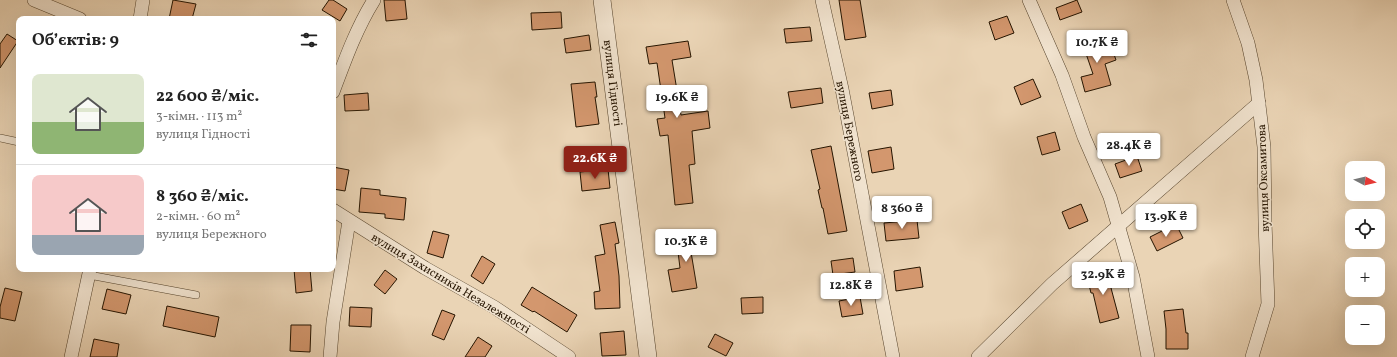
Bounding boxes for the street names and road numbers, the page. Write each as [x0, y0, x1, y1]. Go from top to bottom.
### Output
street label: вулиця Гідності [599, 39, 625, 128]
street label: вулиця Бережного [831, 80, 867, 183]
street label: вулиця Оксамитова [1254, 124, 1274, 232]
street label: вулиця Захисників Незалежності [368, 230, 533, 338]

